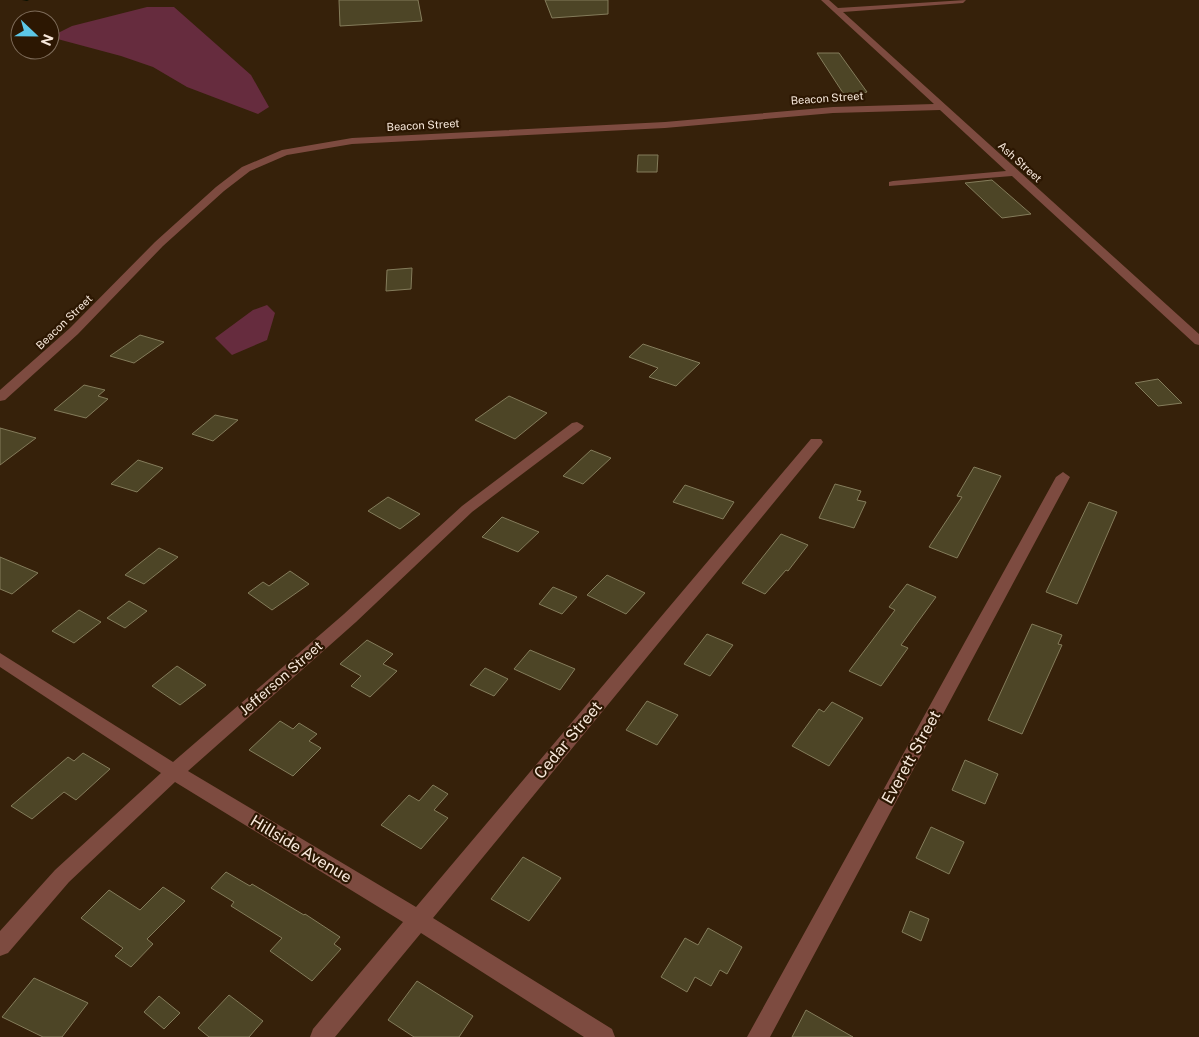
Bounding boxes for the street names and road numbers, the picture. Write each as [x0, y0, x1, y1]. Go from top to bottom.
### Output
street label: Beacon Street [790, 89, 864, 107]
street label: Beacon Street [386, 117, 460, 133]
street label: Ash Street [996, 139, 1044, 185]
street label: Beacon Street [34, 292, 94, 352]
street label: Jefferson Street [236, 638, 326, 718]
street label: Cedar Street [530, 697, 606, 783]
street label: Everett Street [878, 707, 944, 807]
street label: Hillside Avenue [247, 811, 355, 887]

